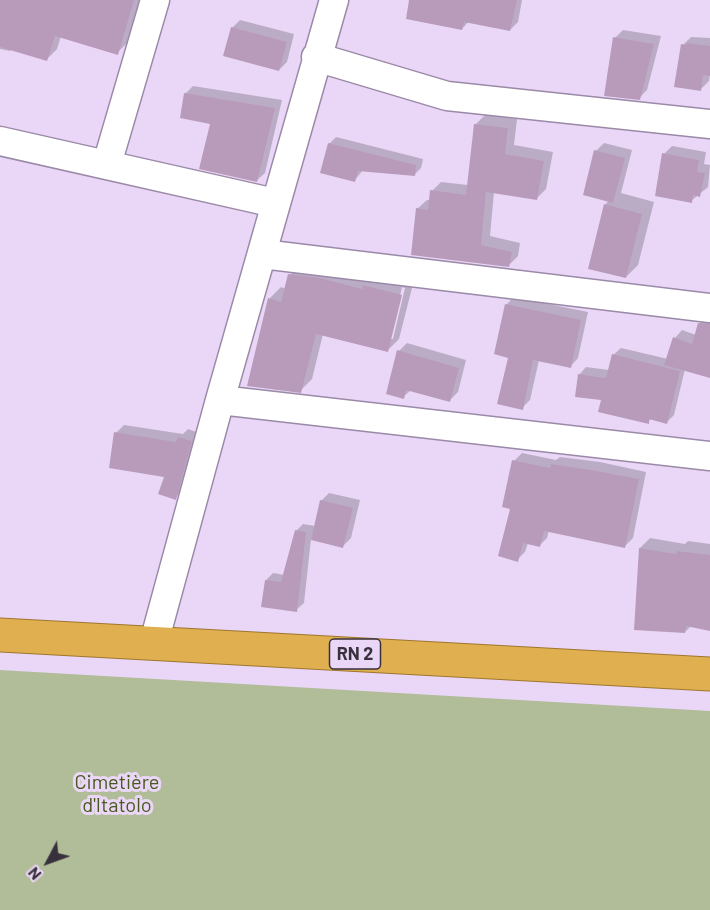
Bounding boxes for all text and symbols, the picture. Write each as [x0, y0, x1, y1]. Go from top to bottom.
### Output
road number: RN 2 [330, 639, 380, 669]
park label: Cimetière d'Itatolo [74, 770, 160, 817]
north arrow [18, 832, 78, 892]
text: N [23, 864, 45, 884]

